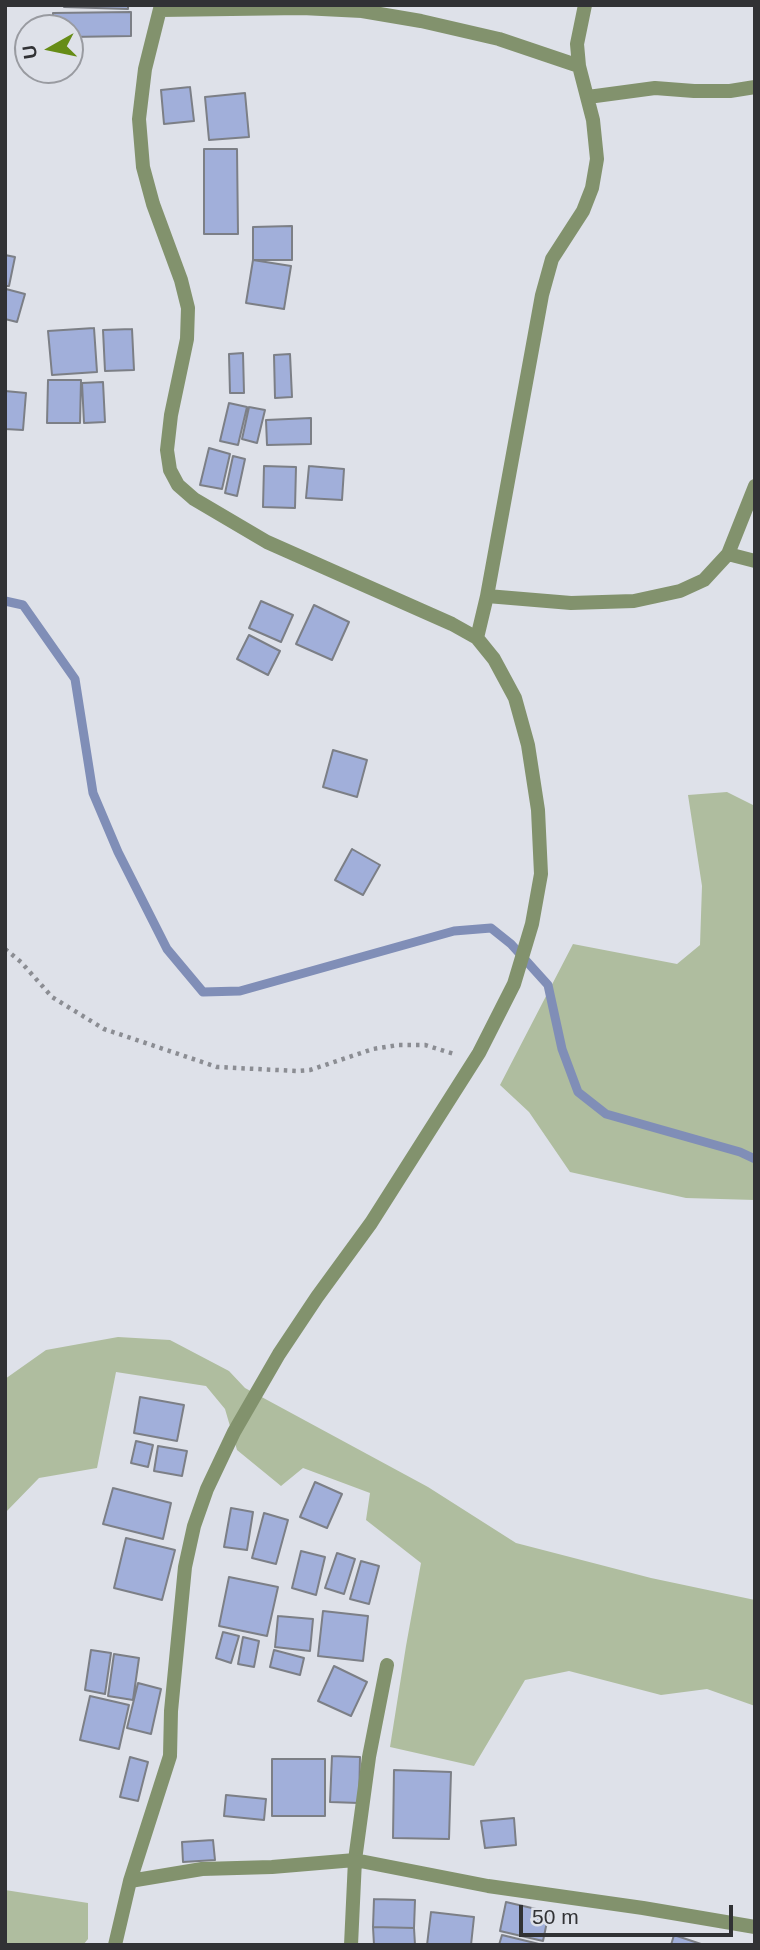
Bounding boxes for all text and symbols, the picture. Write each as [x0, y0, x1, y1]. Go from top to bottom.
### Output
north arrow [14, 14, 84, 84]
text: U [18, 44, 41, 60]
scale bar [522, 1890, 736, 1934]
text: 50 m [532, 1905, 579, 1928]

